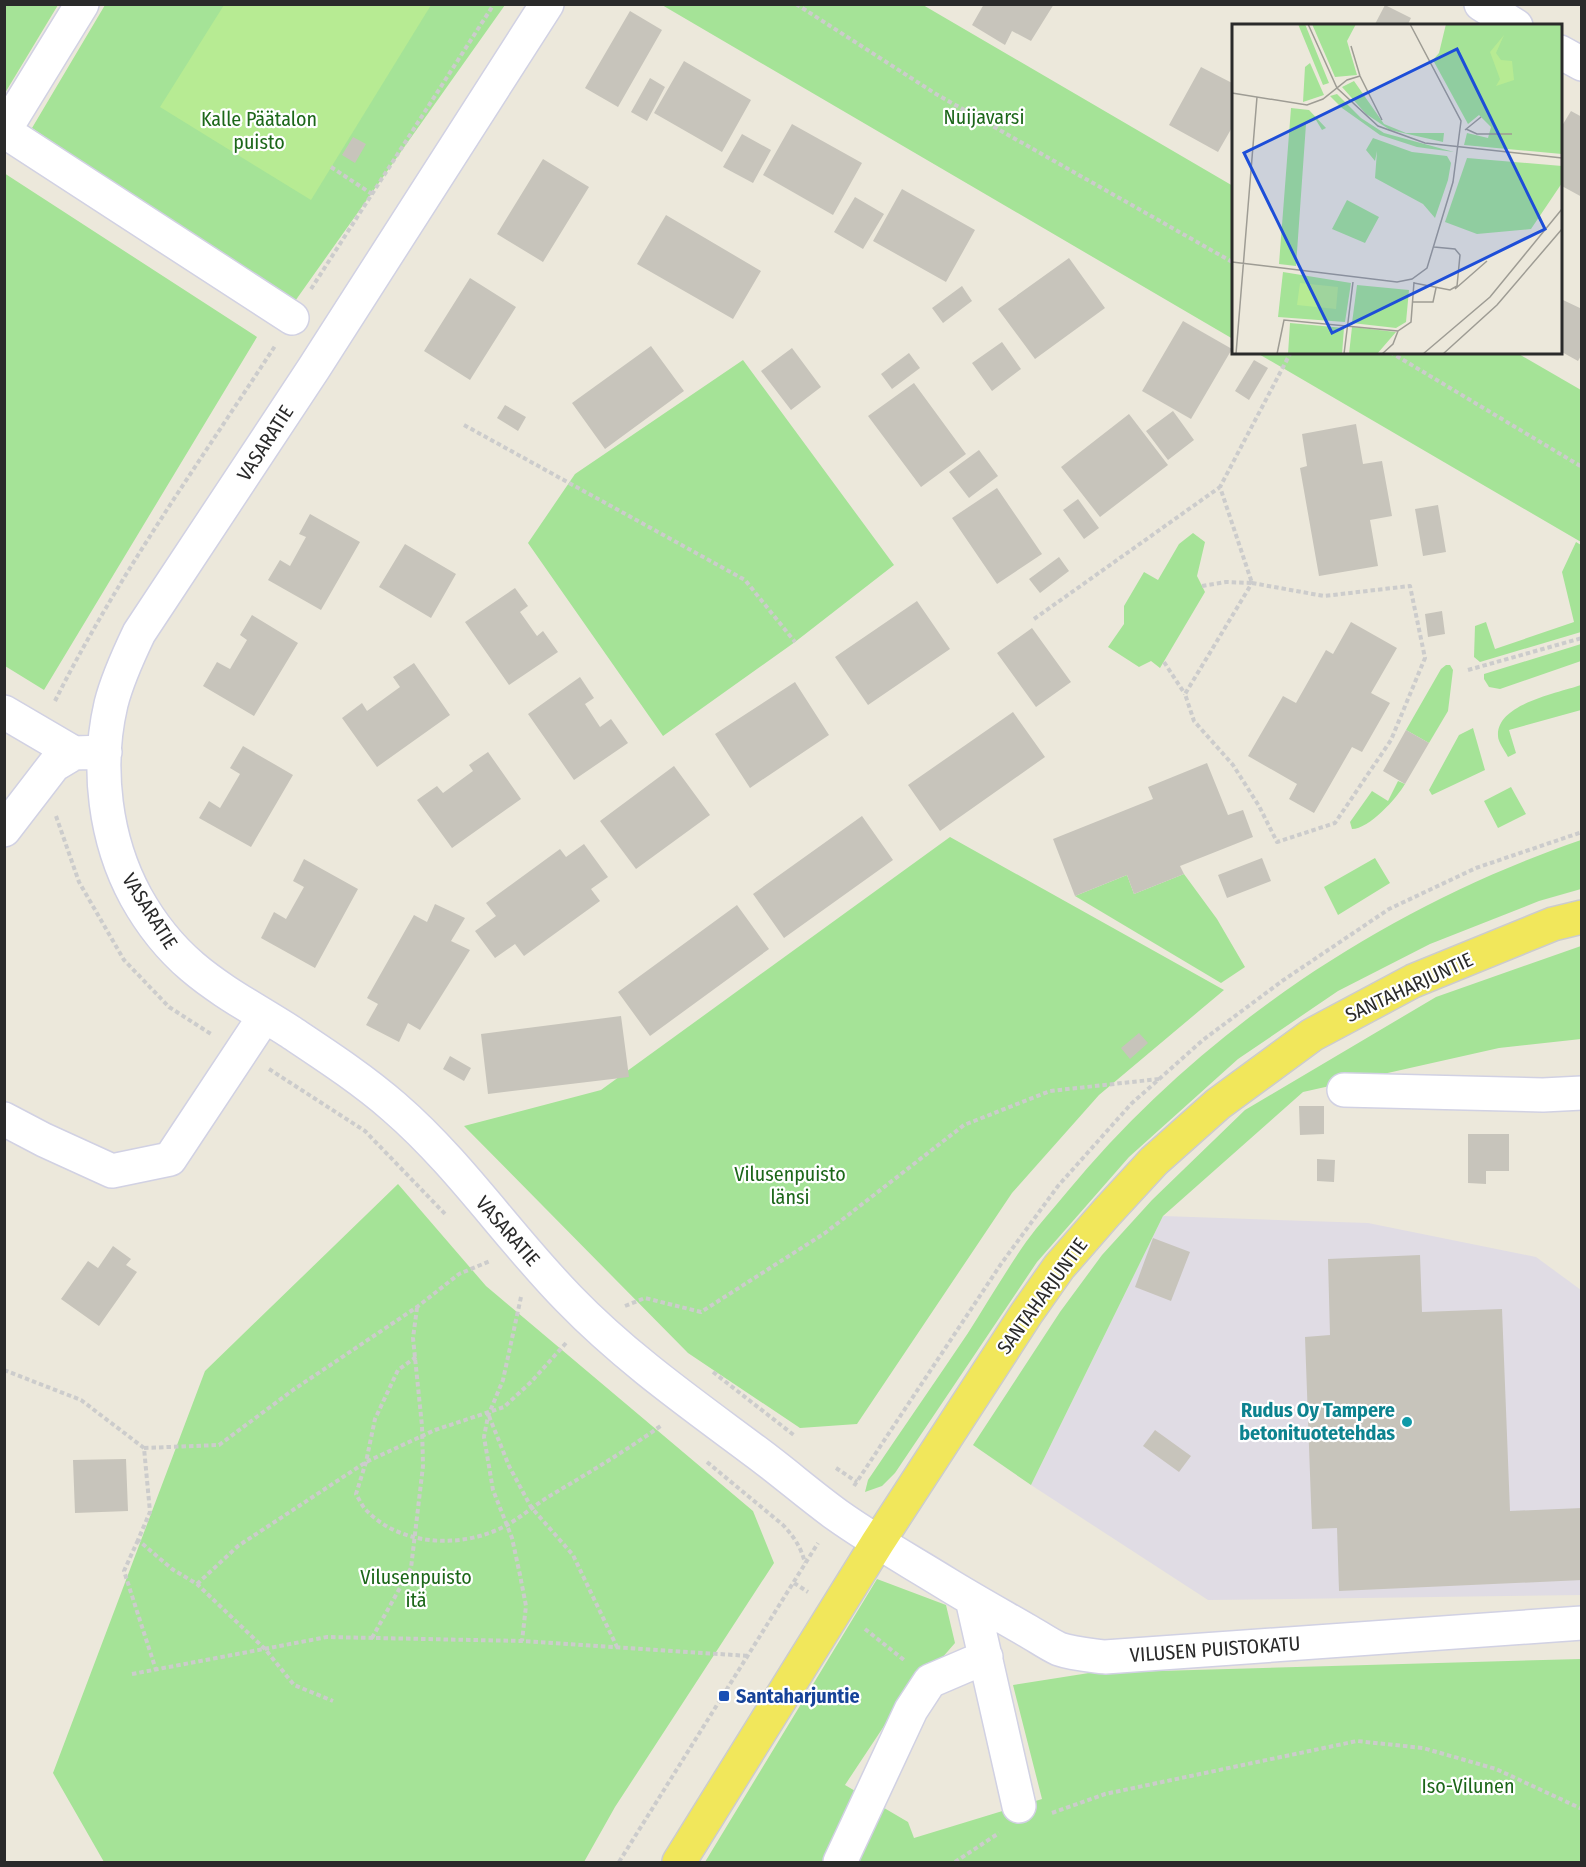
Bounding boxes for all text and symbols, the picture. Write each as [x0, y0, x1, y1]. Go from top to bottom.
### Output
inset map [1232, 24, 1562, 354]
park label: Nuijavarsi [944, 105, 1024, 129]
park label: Kalle Päätalon puisto [201, 107, 317, 154]
street label: VASARATIE [232, 401, 298, 485]
street label: VASARATIE [117, 869, 183, 953]
street label: SANTAHARJUNTIE [1341, 947, 1477, 1027]
park label: Vilusenpuisto länsi [734, 1162, 846, 1209]
street label: VASARATIE [471, 1191, 545, 1271]
street label: SANTAHARJUNTIE [992, 1233, 1092, 1359]
place label: Rudus Oy Tampere betonituotetehdas [1239, 1398, 1395, 1445]
marker: Rudus Oy Tampere betonituotetehdas [1400, 1415, 1414, 1429]
park label: Vilusenpuisto itä [360, 1565, 472, 1612]
street label: VILUSEN PUISTOKATU [1129, 1631, 1301, 1667]
place label: Santaharjuntie [736, 1684, 860, 1708]
marker: Santaharjuntie [717, 1689, 731, 1703]
park label: Iso-Vilunen [1421, 1774, 1515, 1798]

